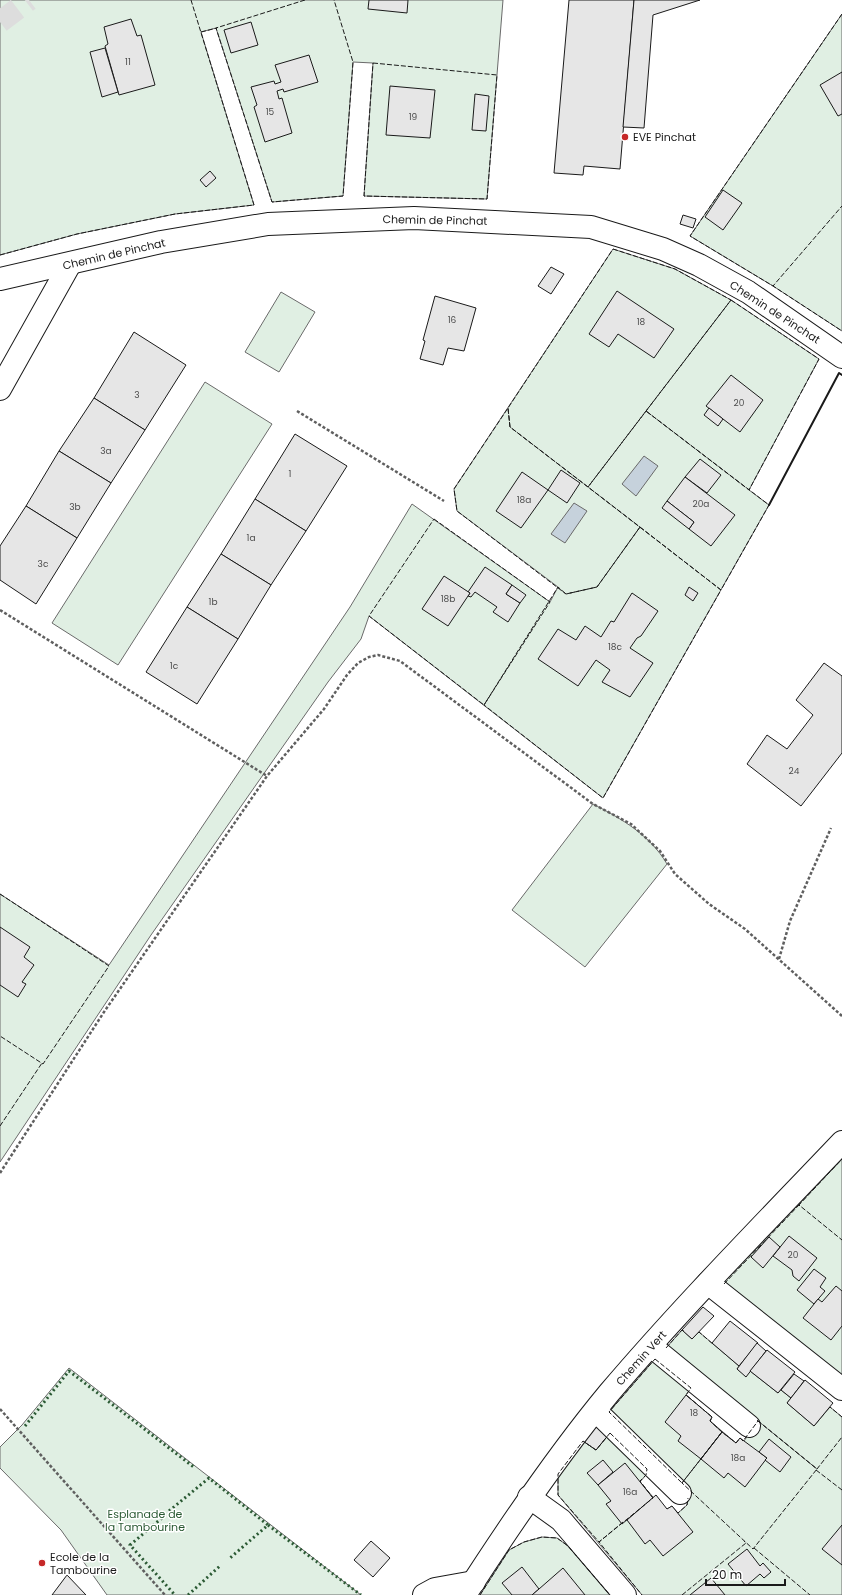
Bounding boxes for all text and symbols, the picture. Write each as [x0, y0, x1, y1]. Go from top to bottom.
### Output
house number: 11 [125, 56, 131, 68]
house number: 15 [266, 106, 275, 118]
house number: 19 [409, 111, 418, 123]
place label: EVE Pinchat [633, 129, 696, 145]
marker: EVE Pinchat [620, 132, 630, 142]
street label: Chemin de Pinchat [382, 211, 488, 229]
street label: Chemin de Pinchat [61, 234, 167, 274]
street label: Chemin de Pinchat [727, 277, 823, 347]
house number: 16 [448, 314, 457, 326]
house number: 18 [637, 316, 646, 328]
house number: 3 [134, 389, 140, 401]
house number: 20 [734, 397, 745, 409]
house number: 3a [100, 445, 112, 457]
house number: 1 [289, 468, 292, 480]
house number: 18a [517, 494, 531, 506]
house number: 20a [693, 498, 709, 510]
house number: 3b [69, 501, 81, 513]
house number: 1a [247, 532, 255, 544]
house number: 3c [38, 558, 49, 570]
house number: 18b [441, 593, 455, 605]
house number: 1b [209, 596, 217, 608]
house number: 18c [608, 641, 623, 653]
house number: 1c [170, 660, 179, 672]
house number: 24 [789, 765, 800, 777]
house number: 20 [788, 1249, 799, 1261]
street label: Chemin Vert [612, 1327, 670, 1389]
house number: 18 [690, 1407, 699, 1419]
house number: 18a [731, 1452, 745, 1464]
house number: 16a [623, 1486, 637, 1498]
park label: Esplanade de la Tambourine [105, 1506, 185, 1535]
place label: Ecole de la Tambourine [50, 1549, 117, 1578]
marker: Ecole de la Tambourine [37, 1558, 47, 1568]
scale bar [706, 1561, 785, 1587]
text: 20 m [712, 1566, 742, 1583]

